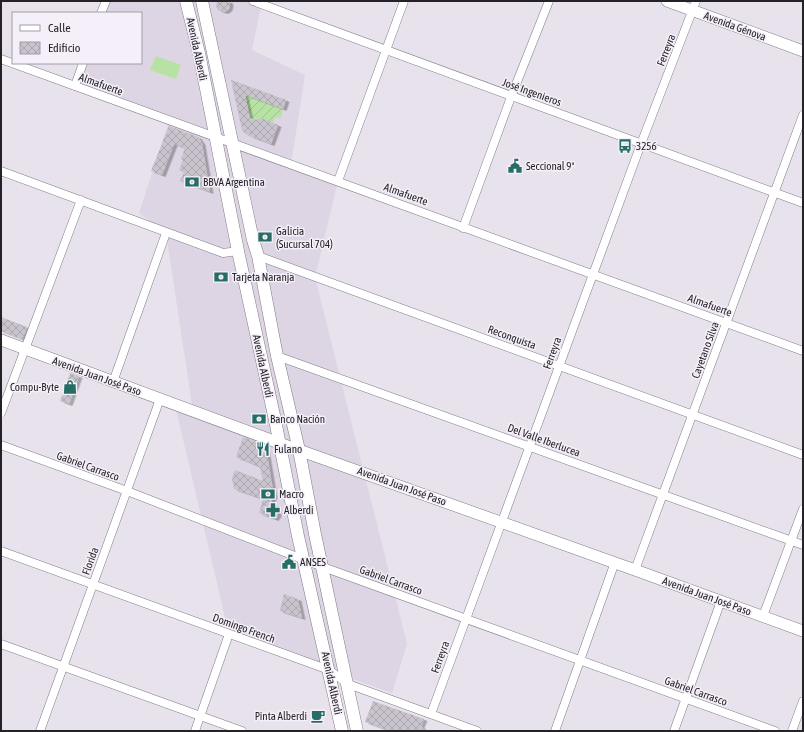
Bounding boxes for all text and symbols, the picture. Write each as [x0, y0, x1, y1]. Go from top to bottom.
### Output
street label: Avenida Génova [702, 9, 768, 43]
legend [12, 12, 142, 64]
street label: Avenida Alberdi [184, 16, 210, 82]
text: Calle [48, 21, 71, 35]
street label: Ferreyra [654, 32, 678, 68]
text: Edificio [48, 41, 81, 55]
street label: Almafuerte [77, 71, 125, 97]
street label: José Ingenieros [501, 76, 563, 108]
bus stop icon: 3256 [617, 138, 633, 154]
place label: 3256 [636, 140, 657, 152]
public building icon: Seccional 9ª [507, 158, 523, 174]
place label: Seccional 9ª [526, 160, 574, 172]
bank icon: BBVA Argentina [184, 174, 200, 190]
place label: BBVA Argentina [203, 176, 265, 188]
street label: Almafuerte [382, 181, 430, 207]
place label: Galicia (Sucursal 704) [276, 225, 333, 250]
bank icon: Galicia (Sucursal 704) [257, 229, 273, 245]
bank icon: Tarjeta Naranja [213, 269, 229, 285]
place label: Tarjeta Naranja [232, 271, 294, 283]
street label: Almafuerte [686, 292, 734, 318]
street label: Cayetano Silva [689, 320, 721, 380]
street label: Reconquista [486, 323, 538, 351]
street label: Avenida Alberdi [250, 333, 276, 399]
street label: Ferreyra [541, 335, 563, 371]
street label: Avenida Juan José Paso [51, 354, 143, 398]
shop icon: Compu-Byte [62, 379, 78, 395]
place label: Compu-Byte [10, 381, 59, 393]
bank icon: Banco Nación [251, 411, 267, 427]
place label: Banco Nación [270, 413, 325, 425]
street label: Del Valle Iberlucea [506, 421, 582, 459]
restaurant icon: Fulano [255, 441, 271, 457]
place label: Fulano [274, 443, 302, 455]
street label: Gabriel Carrasco [55, 449, 121, 483]
street label: Avenida Juan José Paso [356, 464, 448, 508]
bank icon: Macro [260, 486, 276, 502]
place label: Macro [279, 488, 304, 500]
pharmacy icon: Alberdi [265, 502, 281, 518]
place label: Alberdi [284, 504, 314, 516]
street label: Florida [79, 546, 101, 576]
public building icon: ANSES [281, 554, 297, 570]
place label: ANSES [300, 556, 326, 568]
street label: Gabriel Carrasco [358, 563, 424, 597]
street label: Avenida Juan José Paso [661, 574, 753, 618]
street label: Domingo French [211, 611, 277, 645]
street label: Ferreyra [429, 639, 451, 675]
street label: Avenida Alberdi [319, 650, 345, 716]
street label: Gabriel Carrasco [663, 674, 729, 708]
cafe icon: Pinta Alberdi [310, 708, 326, 724]
place label: Pinta Alberdi [255, 710, 307, 722]

